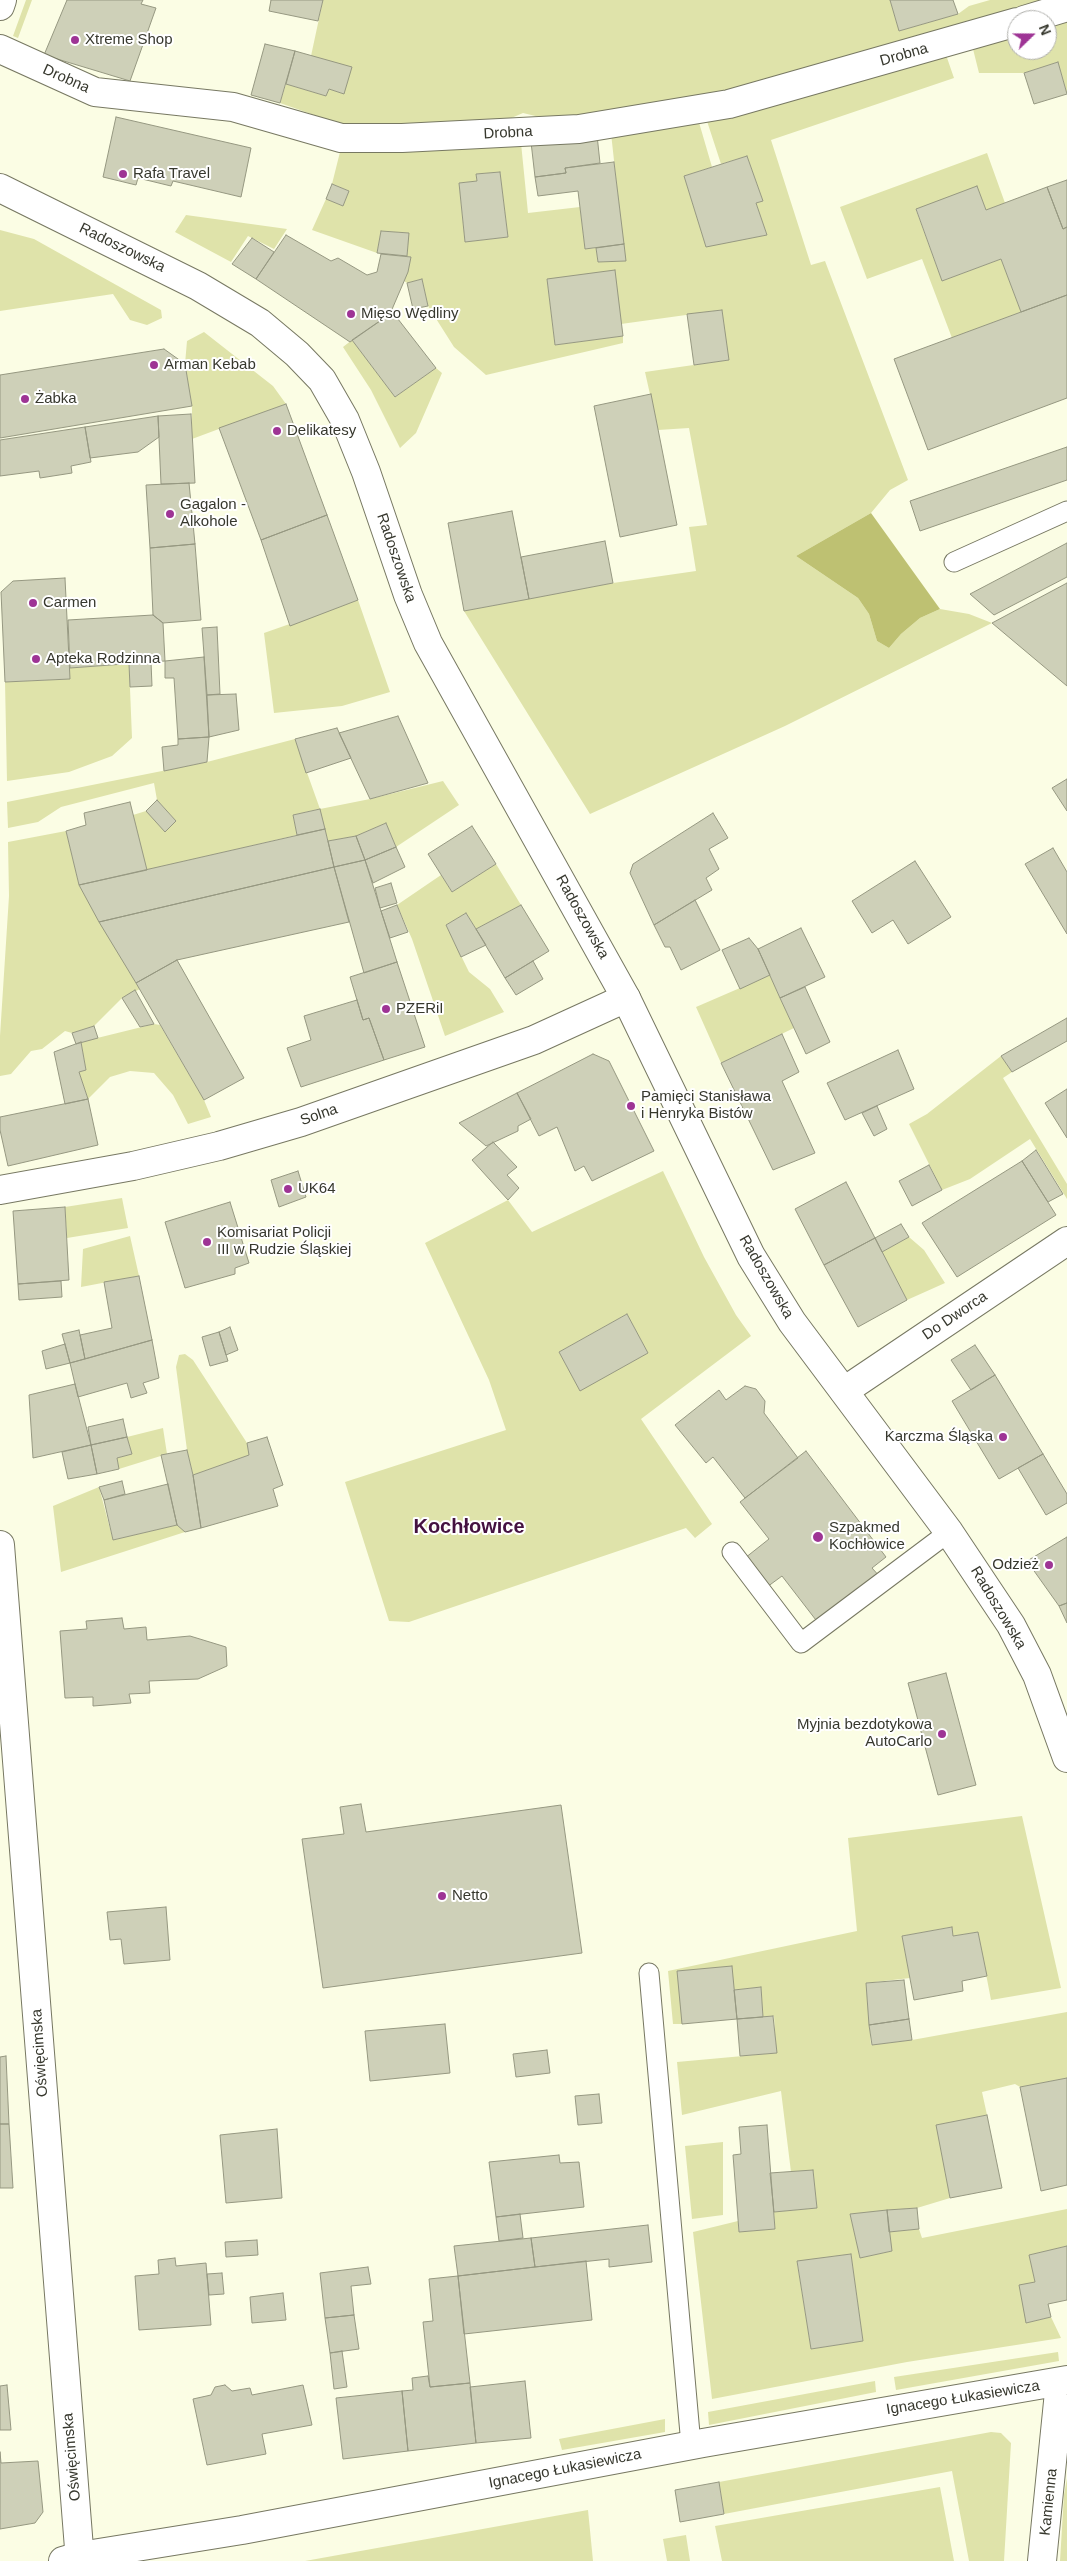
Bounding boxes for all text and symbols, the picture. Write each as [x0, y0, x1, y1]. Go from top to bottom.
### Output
north arrow [1007, 10, 1057, 60]
text: N [1036, 22, 1054, 37]
place label: Xtreme Shop [85, 31, 173, 49]
marker: Xtreme Shop [69, 34, 81, 46]
street label: Drobna [878, 40, 930, 70]
street label: Drobna [40, 61, 92, 97]
street label: Drobna [483, 123, 533, 143]
place label: Rafa Travel [133, 165, 210, 183]
marker: Rafa Travel [117, 168, 129, 180]
street label: Radoszowska [76, 219, 168, 277]
place label: Mięso Wędliny [361, 305, 459, 323]
marker: Mięso Wędliny [345, 308, 357, 320]
place label: Arman Kebab [164, 356, 256, 374]
marker: Arman Kebab [148, 359, 160, 371]
place label: Żabka [35, 390, 77, 408]
marker: Żabka [19, 393, 31, 405]
place label: Delikatesy [287, 422, 356, 440]
marker: Delikatesy [271, 425, 283, 437]
place label: Gagalon - Alkohole [180, 496, 246, 531]
marker: Gagalon - Alkohole [164, 508, 176, 520]
street label: Radoszowska [372, 511, 420, 605]
place label: Carmen [43, 594, 96, 612]
marker: Carmen [27, 597, 39, 609]
place label: Apteka Rodzinna [46, 650, 160, 668]
marker: Apteka Rodzinna [30, 653, 42, 665]
street label: Radoszowska [551, 872, 613, 962]
place label: PZERiI [396, 1000, 444, 1018]
marker: PZERiI [380, 1003, 392, 1015]
place label: Pamięci Stanisława i Henryka Bistów [641, 1088, 771, 1123]
street label: Solna [298, 1100, 340, 1130]
marker: Pamięci Stanisława i Henryka Bistów [625, 1100, 637, 1112]
place label: UK64 [298, 1180, 336, 1198]
marker: UK64 [282, 1183, 294, 1195]
place label: Komisariat Policji III w Rudzie Śląskiej [217, 1224, 351, 1259]
street label: Radoszowska [735, 1232, 797, 1322]
marker: Komisariat Policji III w Rudzie Śląskiej [201, 1236, 213, 1248]
street label: Do Dworca [919, 1288, 991, 1344]
place label: Karczma Śląska [885, 1428, 993, 1446]
marker: Karczma Śląska [997, 1431, 1009, 1443]
district label: Kochłowice [413, 1515, 525, 1539]
place label: Szpakmed Kochłowice [829, 1519, 905, 1554]
marker: Szpakmed Kochłowice [811, 1530, 825, 1544]
place label: Odzież [992, 1556, 1039, 1574]
marker: Odzież [1043, 1559, 1055, 1571]
street label: Radoszowska [966, 1563, 1030, 1653]
place label: Myjnia bezdotykowa AutoCarlo [797, 1716, 932, 1751]
marker: Myjnia bezdotykowa AutoCarlo [936, 1728, 948, 1740]
place label: Netto [452, 1887, 488, 1905]
marker: Netto [436, 1890, 448, 1902]
street label: Oświęcimska [28, 2008, 52, 2098]
street label: Ignacego Łukasiewicza [885, 2377, 1041, 2419]
street label: Oświęcimska [59, 2412, 85, 2502]
street label: Ignacego Łukasiewicza [487, 2445, 643, 2493]
street label: Kamienna [1037, 2467, 1061, 2537]

